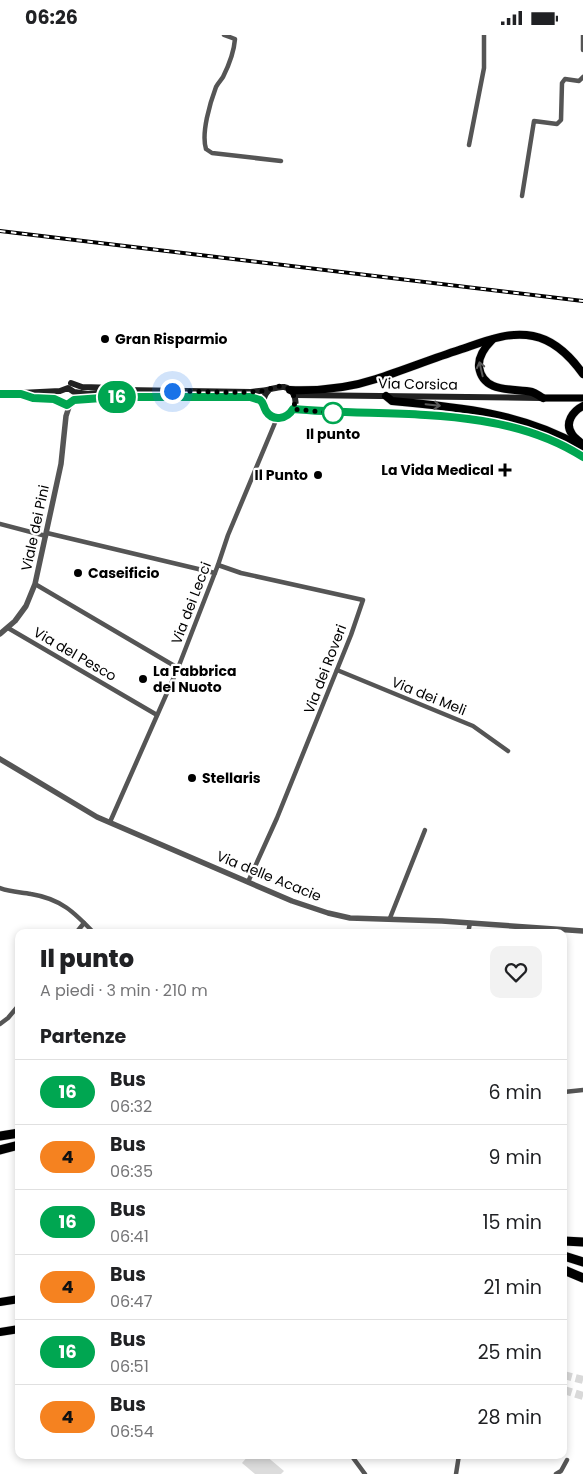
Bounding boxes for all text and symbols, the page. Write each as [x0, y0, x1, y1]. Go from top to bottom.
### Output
text: 06:26 [25, 4, 78, 31]
place label: Gran Risparmio [115, 329, 228, 349]
marker: Gran Risparmio [99, 333, 111, 345]
one-way arrow [476, 361, 485, 377]
street label: Via Corsica [378, 373, 458, 395]
your location [160, 379, 185, 404]
line badge: 16 [94, 381, 140, 413]
text: 16 [108, 384, 126, 409]
one-way arrow [425, 400, 441, 410]
marker: Il punto [322, 402, 344, 424]
place label: Il punto [306, 424, 360, 444]
place label: La Vida Medical [381, 460, 494, 480]
marker: La Vida Medical [498, 463, 512, 477]
place label: Il Punto [255, 465, 308, 485]
marker: Il Punto [312, 469, 324, 481]
street label: Viale dei Pini [16, 483, 54, 573]
street label: Via dei Lecci [166, 559, 216, 647]
place label: Caseificio [88, 563, 160, 583]
marker: Caseificio [72, 567, 84, 579]
street label: Via dei Roveri [299, 621, 351, 717]
street label: Via del Pesco [30, 622, 120, 686]
place label: La Fabbrica del Nuoto [153, 661, 236, 697]
street label: Via dei Meli [389, 672, 469, 720]
marker: La Fabbrica del Nuoto [137, 673, 149, 685]
place label: Stellaris [202, 768, 261, 788]
marker: Stellaris [186, 772, 198, 784]
street label: Via delle Acacie [214, 846, 325, 906]
text: Il punto [40, 942, 134, 975]
button: heart [490, 946, 542, 998]
text: A piedi · 3 min · 210 m [40, 979, 208, 1002]
text: Partenze [40, 1023, 126, 1050]
text: Bus [110, 1066, 146, 1093]
text: 16 [58, 1079, 77, 1104]
text: 6 min [488, 1079, 542, 1106]
text: 06:32 [110, 1095, 152, 1118]
text: Bus [110, 1131, 146, 1158]
text: 4 [61, 1144, 74, 1169]
text: 9 min [489, 1144, 542, 1171]
text: 06:35 [110, 1160, 153, 1183]
text: Bus [110, 1196, 146, 1223]
text: 16 [58, 1209, 77, 1234]
text: 15 min [483, 1209, 542, 1236]
text: 06:41 [110, 1225, 149, 1248]
text: Bus [110, 1261, 146, 1288]
text: 4 [61, 1274, 74, 1299]
text: 21 min [484, 1274, 542, 1301]
text: 06:47 [110, 1290, 152, 1313]
text: Bus [110, 1326, 146, 1353]
text: 16 [58, 1339, 77, 1364]
text: 25 min [478, 1339, 542, 1366]
text: 06:51 [110, 1355, 149, 1378]
text: Bus [110, 1391, 146, 1418]
text: 4 [61, 1404, 74, 1429]
text: 28 min [478, 1404, 542, 1431]
text: 06:54 [110, 1420, 154, 1443]

